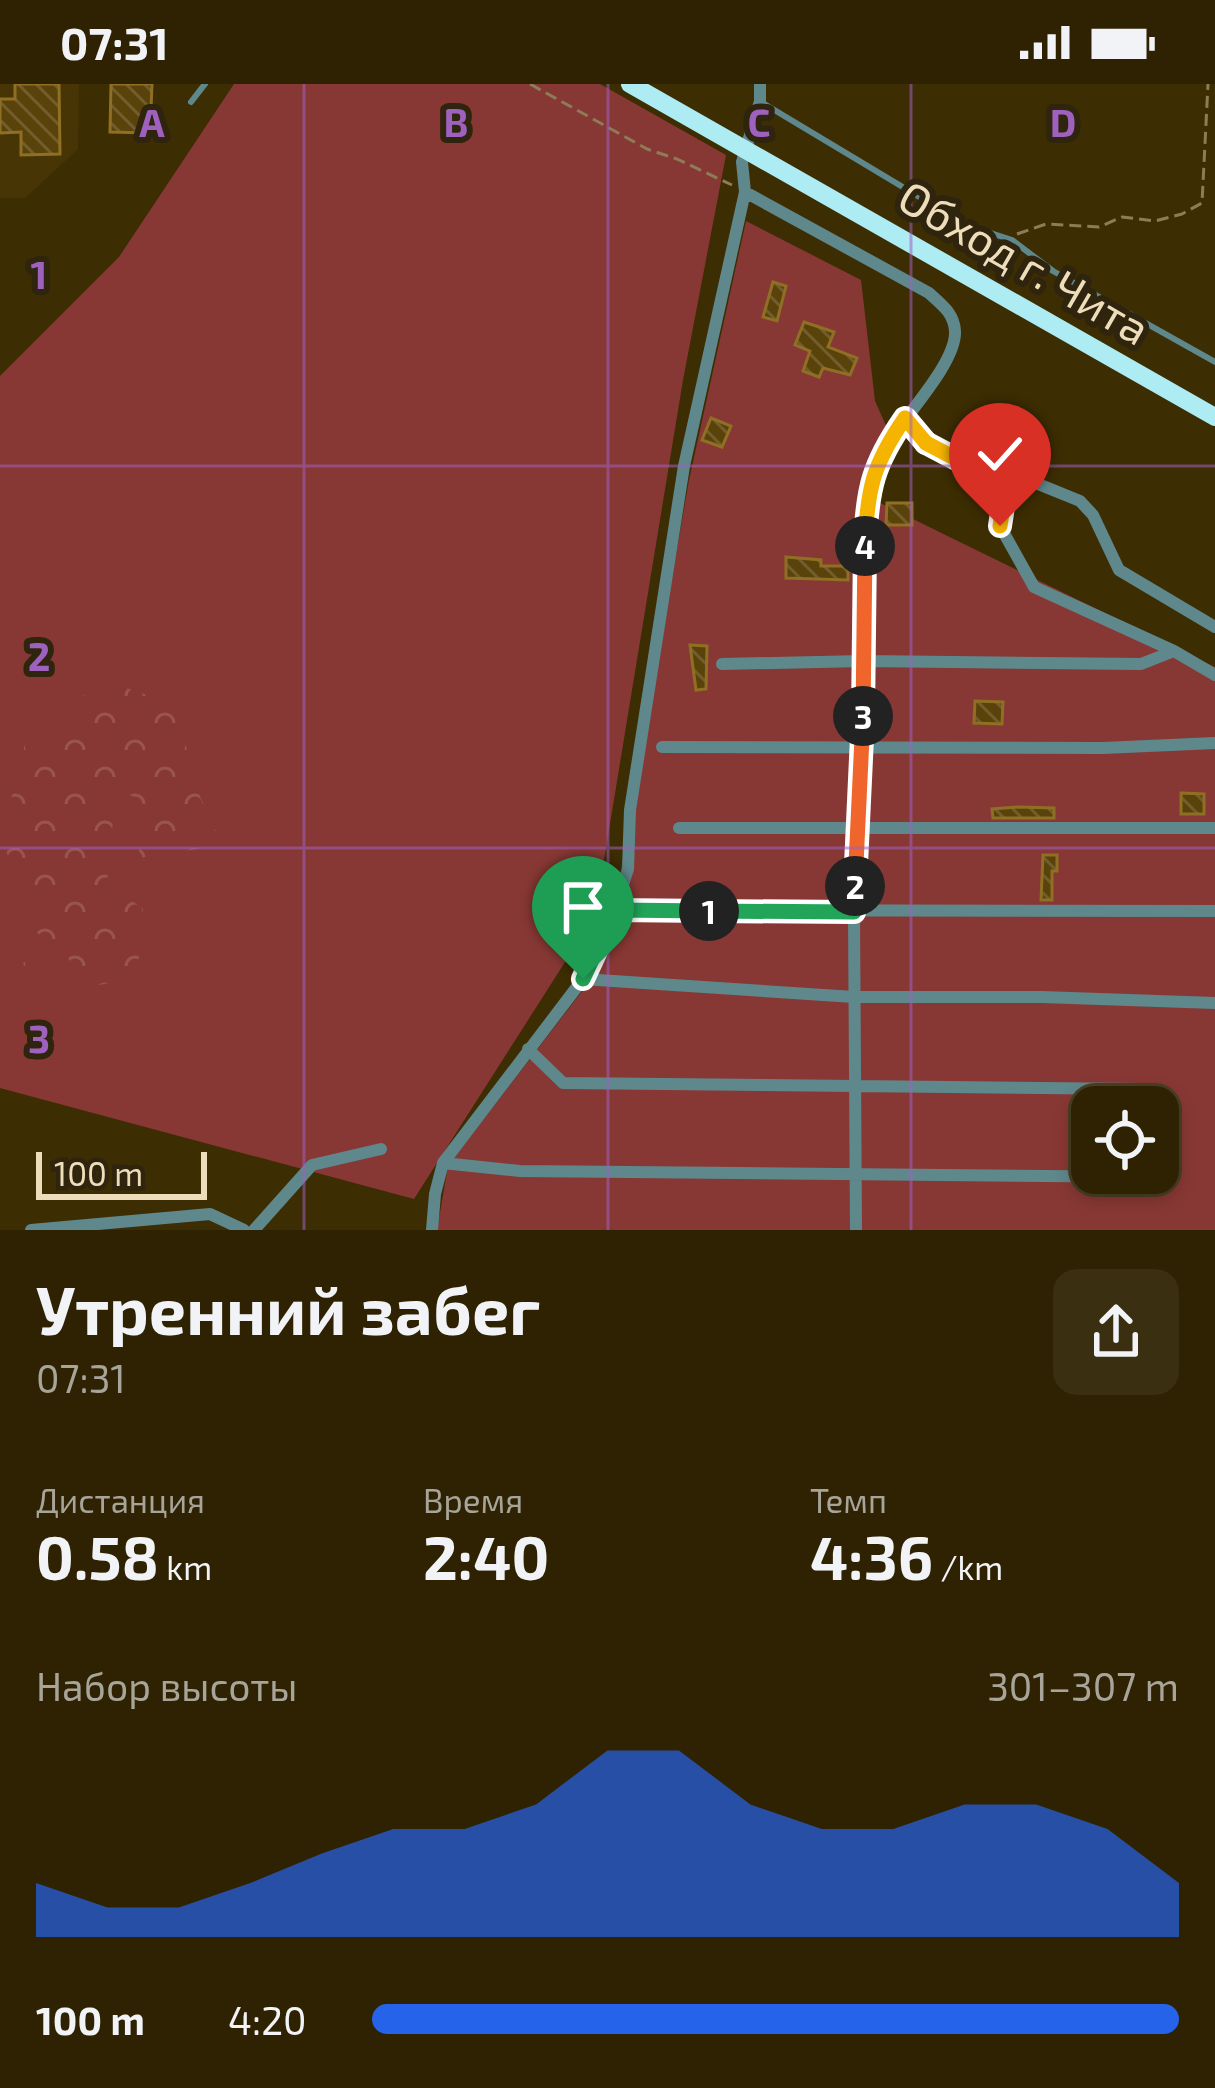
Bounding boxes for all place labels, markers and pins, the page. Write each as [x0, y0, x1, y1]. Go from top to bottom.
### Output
pin [949, 403, 1051, 526]
pin: 4 [835, 516, 895, 576]
pin: 3 [833, 686, 893, 746]
pin [532, 856, 634, 979]
pin: 2 [825, 856, 885, 916]
pin: 1 [679, 881, 739, 941]

